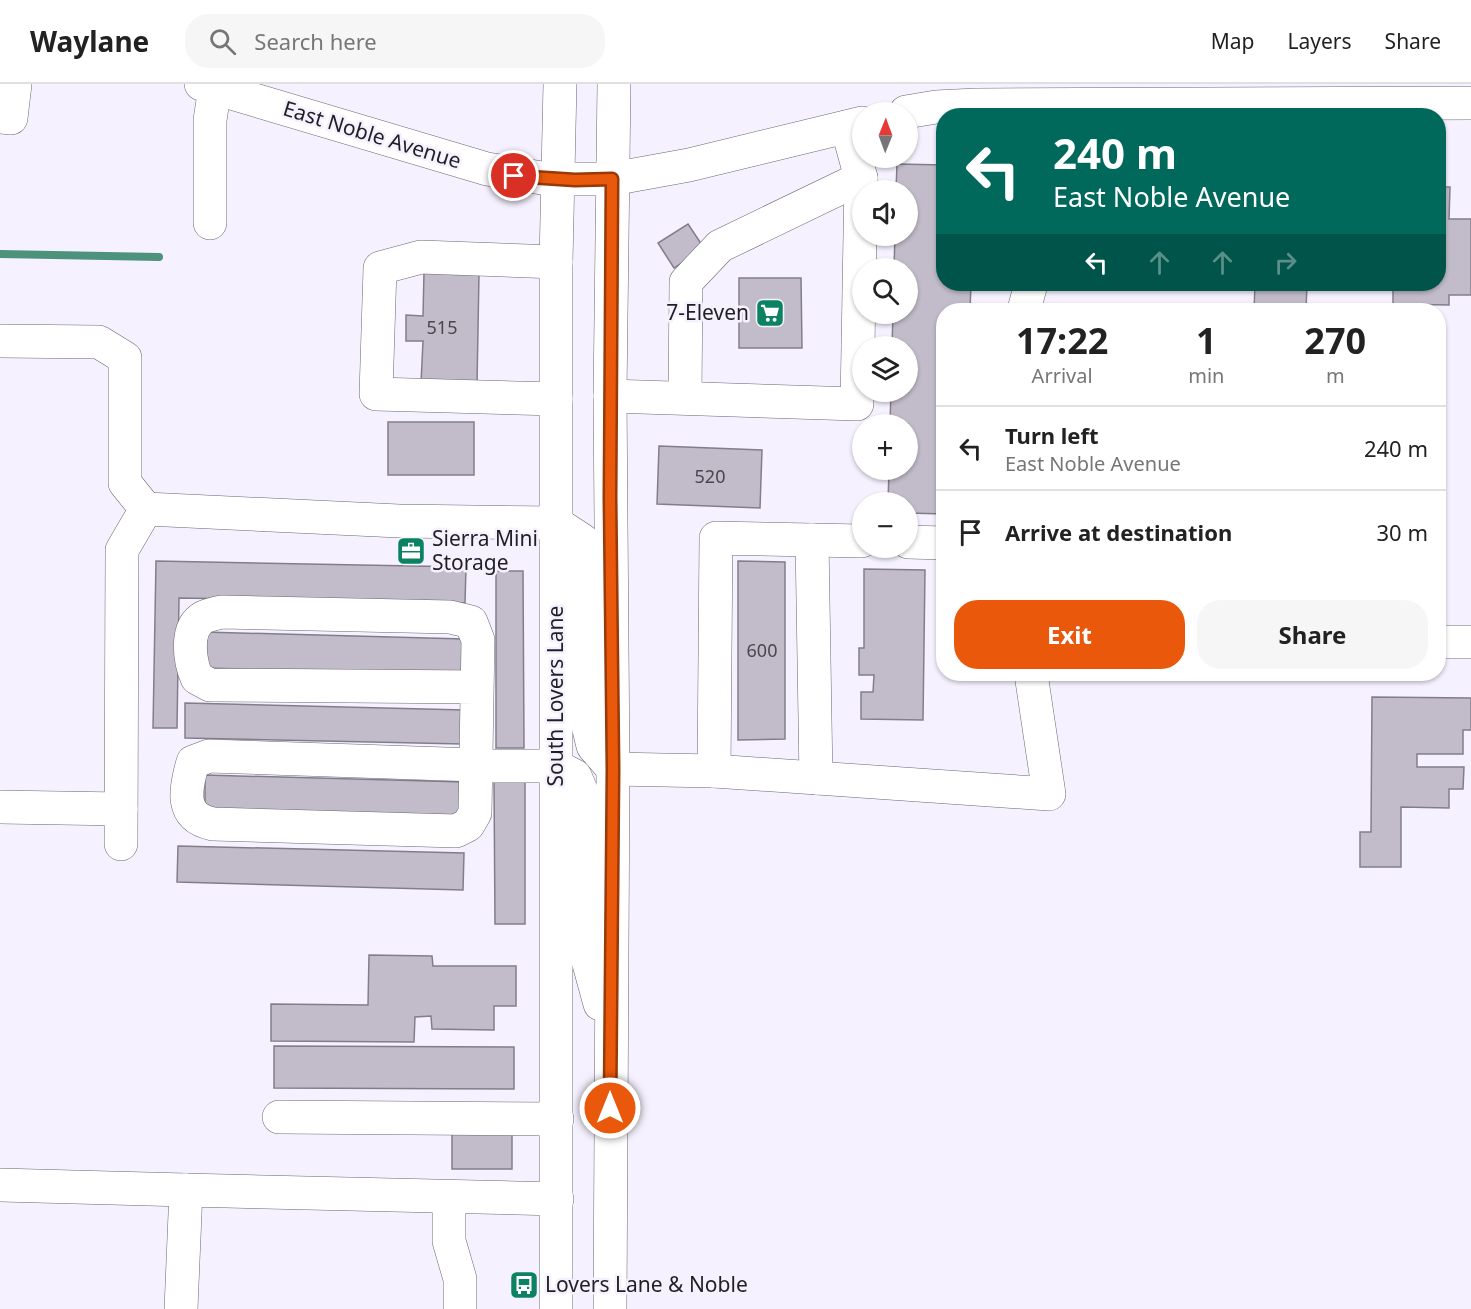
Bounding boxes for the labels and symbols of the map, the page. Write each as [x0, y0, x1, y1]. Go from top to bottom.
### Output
street label: East Noble Avenue [280, 94, 465, 174]
north arrow [852, 102, 918, 168]
pin [488, 150, 539, 201]
supermarket icon: 7-Eleven [754, 297, 786, 329]
place label: 7-Eleven [666, 298, 749, 326]
house number: 515 [427, 315, 457, 339]
house number: 520 [695, 464, 725, 488]
place label: Sierra Mini Storage [432, 524, 538, 576]
office icon: Sierra Mini Storage [395, 535, 427, 567]
street label: South Lovers Lane [541, 606, 569, 786]
house number: 600 [747, 638, 777, 662]
position arrow [578, 1076, 642, 1140]
bus stop icon: Lovers Lane & Noble [508, 1269, 540, 1301]
place label: Lovers Lane & Noble [545, 1270, 748, 1298]

